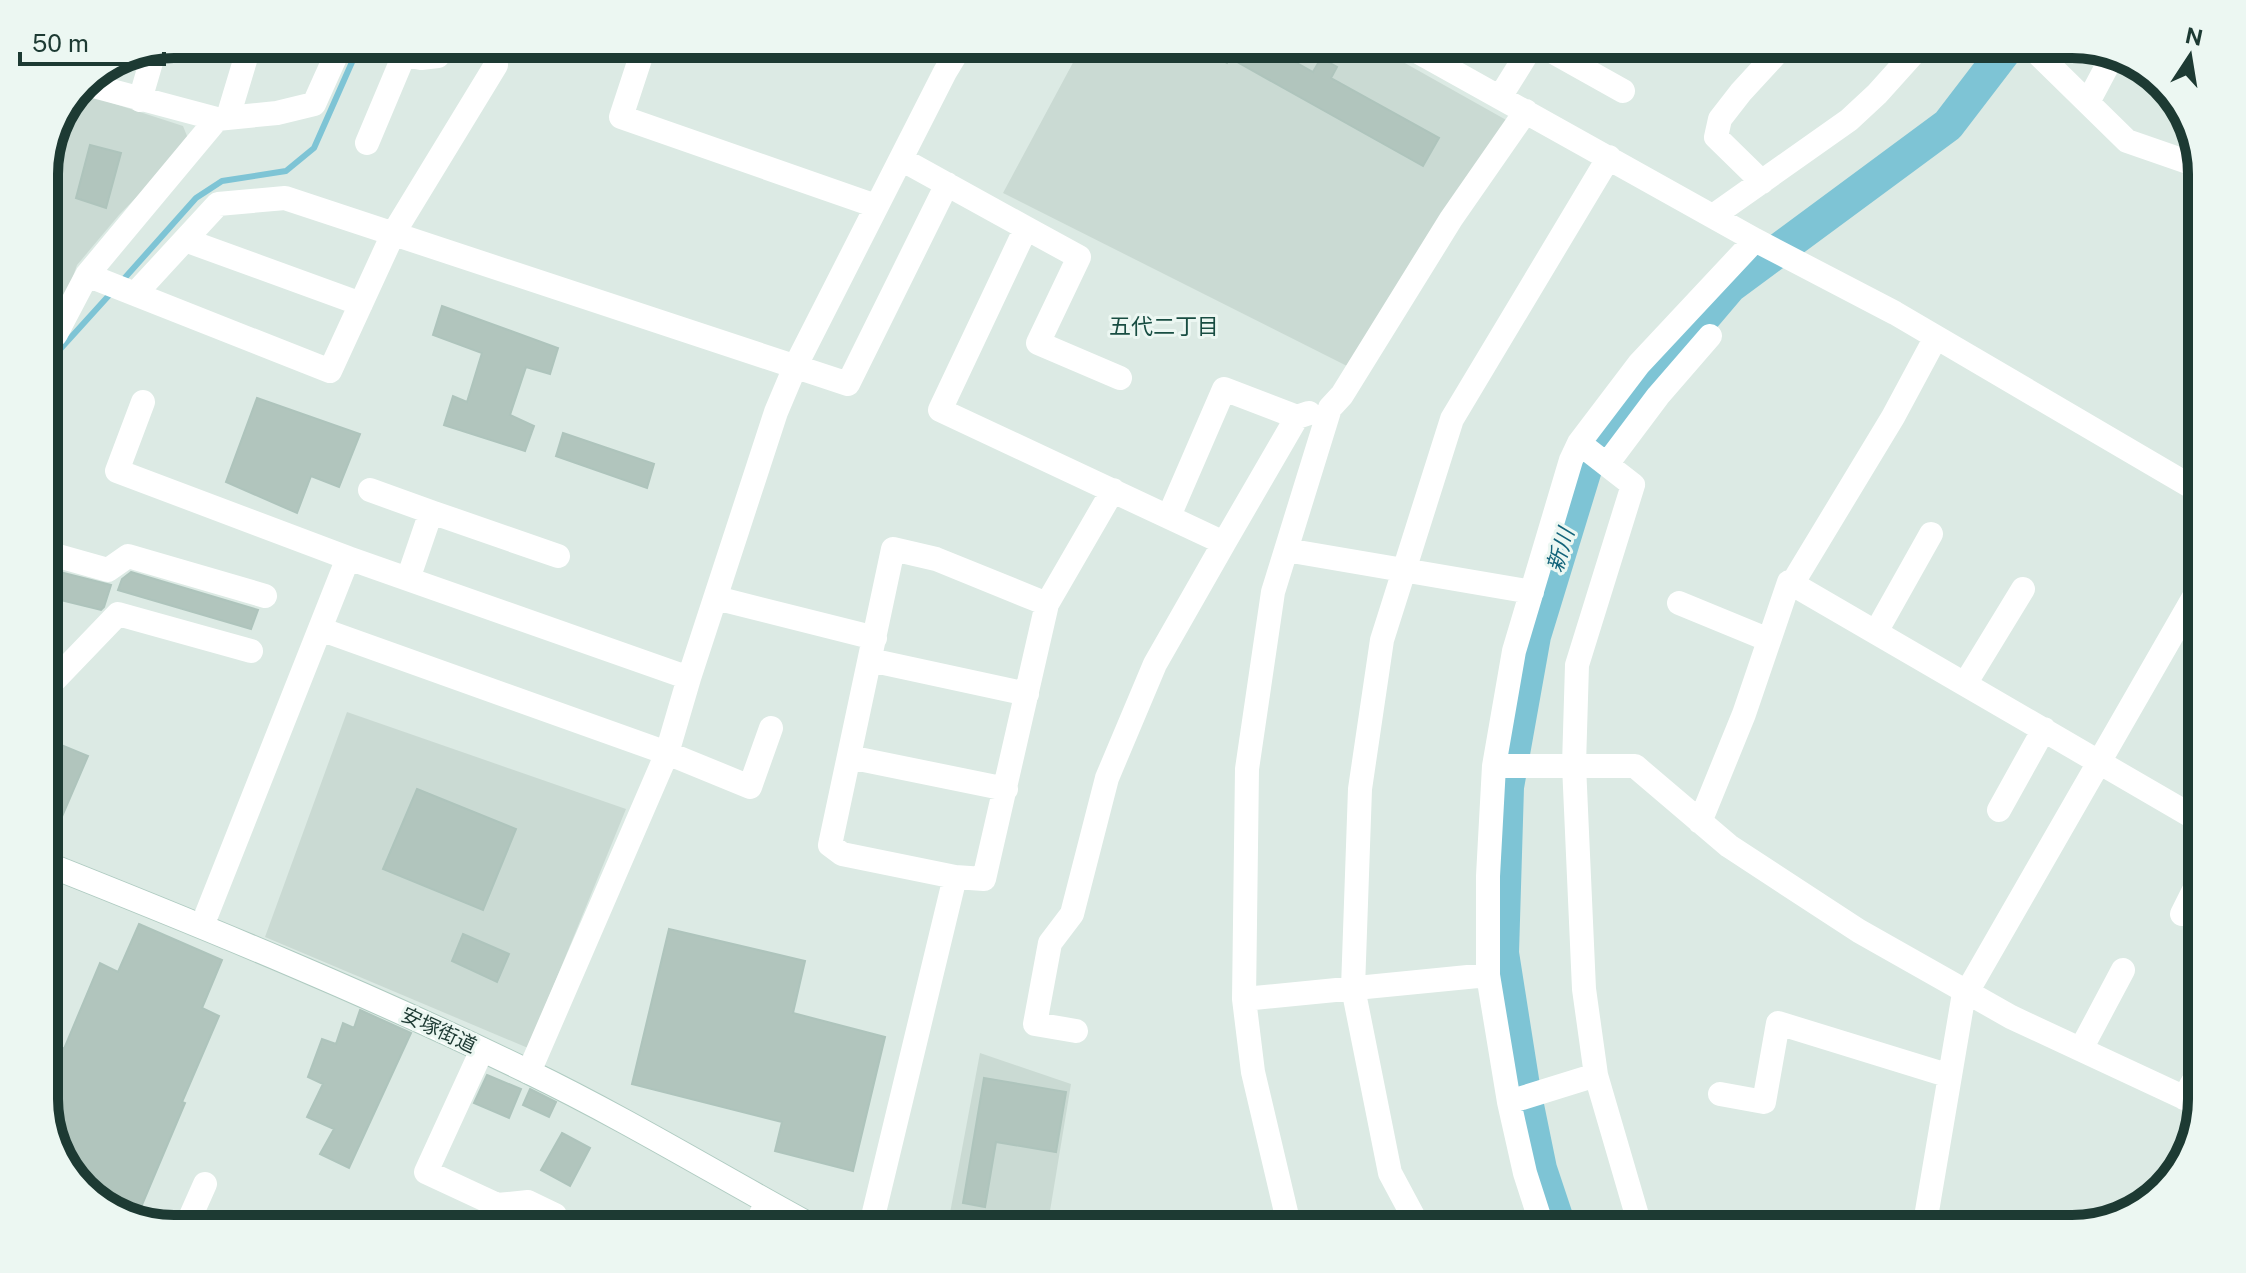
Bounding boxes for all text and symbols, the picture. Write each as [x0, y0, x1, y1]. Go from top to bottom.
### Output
scale bar [20, 16, 164, 66]
north arrow [2150, 16, 2230, 96]
text: N [2183, 22, 2205, 51]
text: 50 m [32, 29, 89, 57]
district label: 五代二丁目 [1109, 313, 1219, 339]
water label: 新川 [1541, 523, 1579, 575]
street label: 安塚街道 [398, 1002, 480, 1058]

